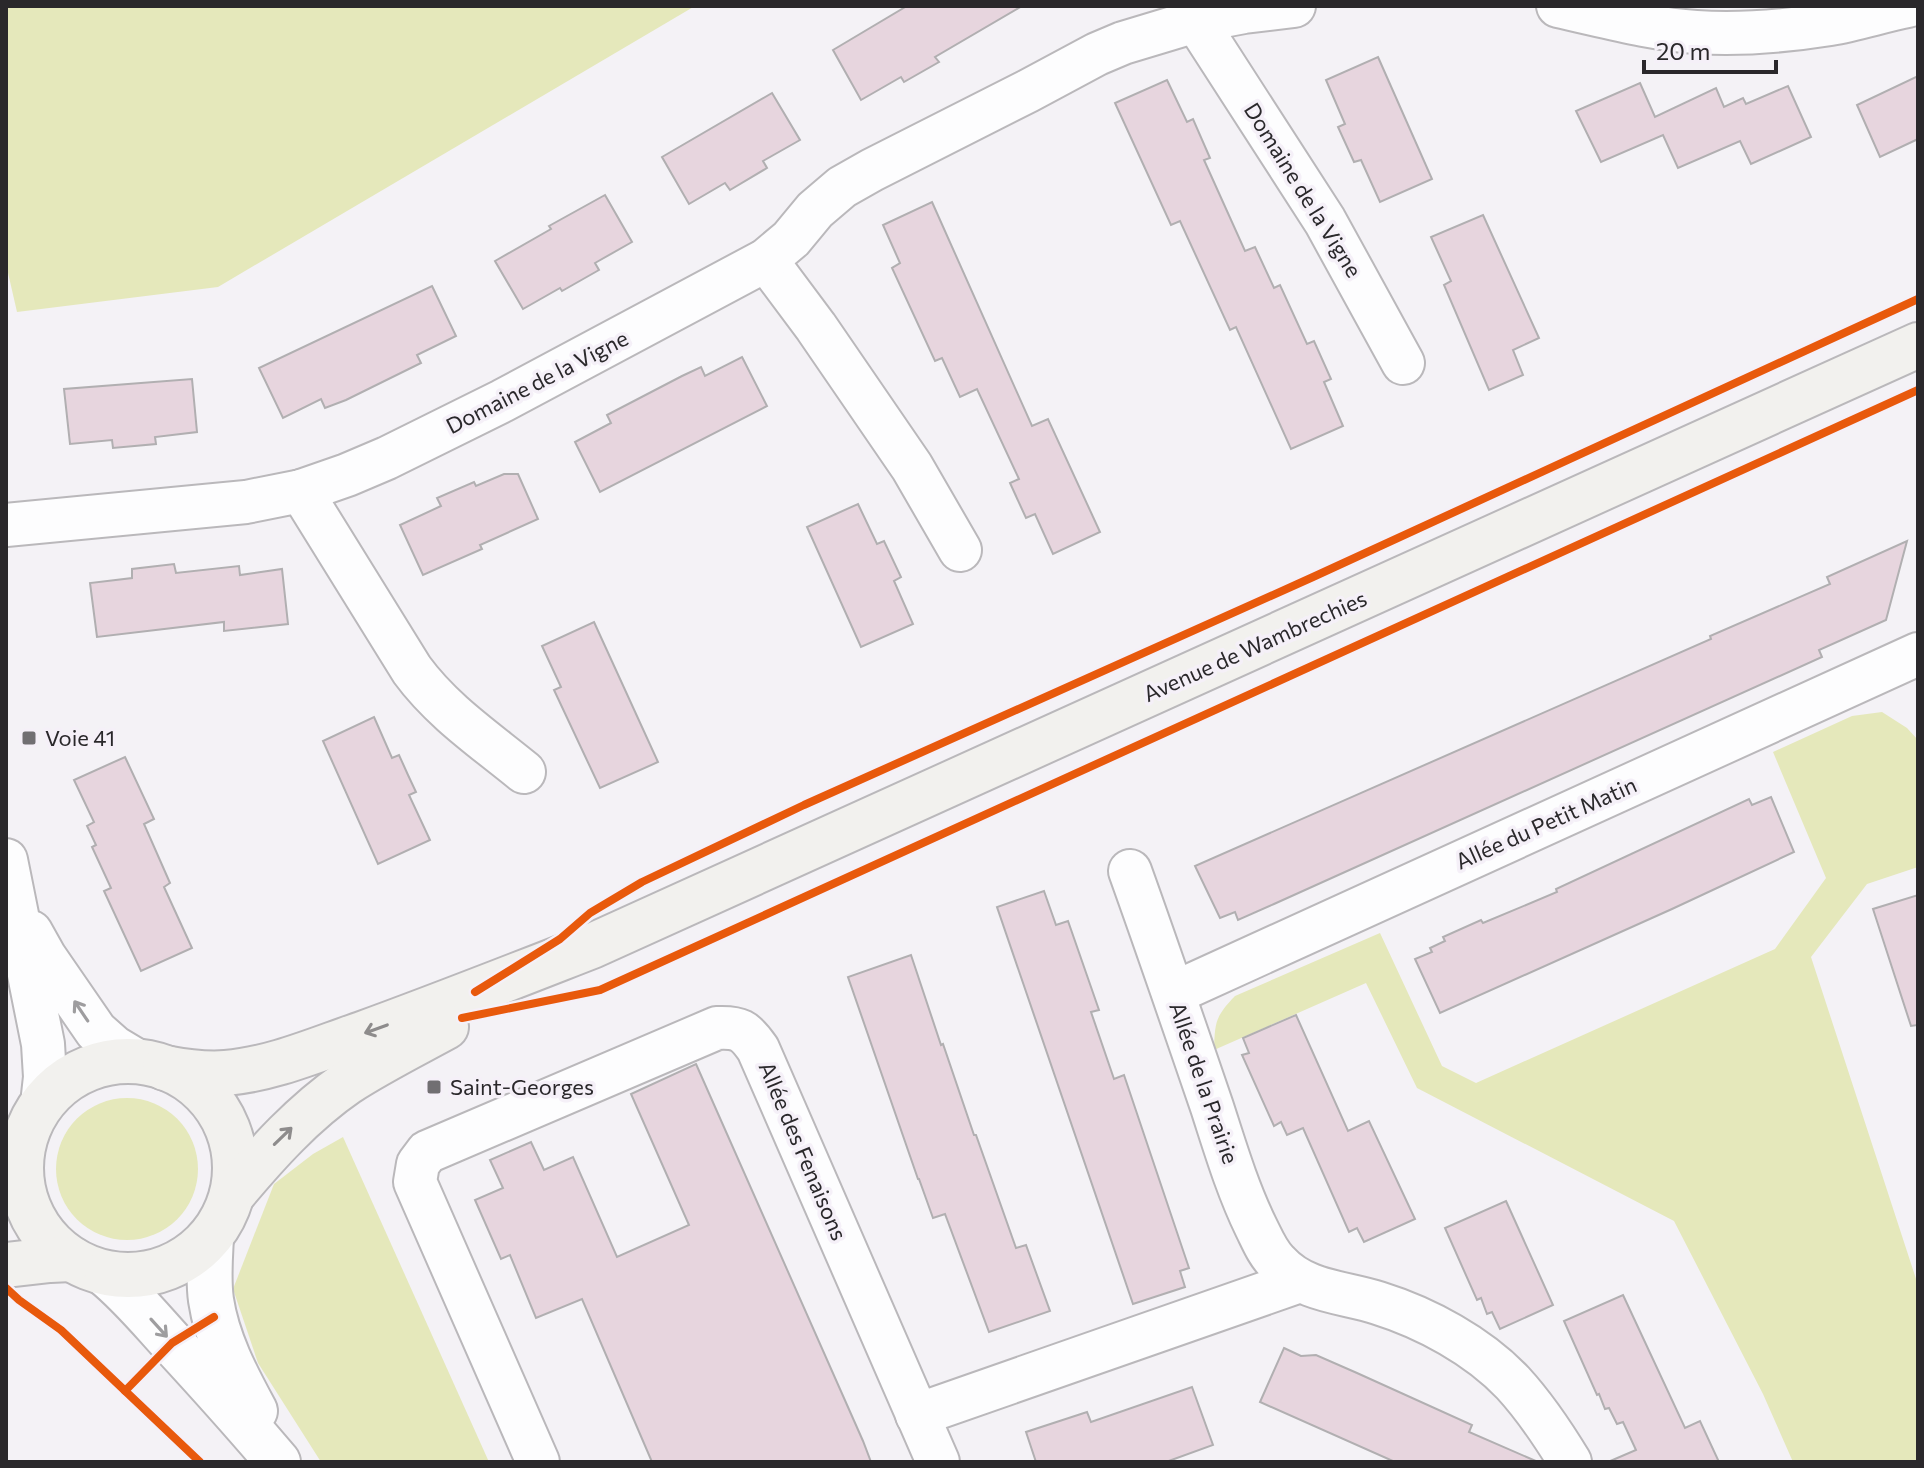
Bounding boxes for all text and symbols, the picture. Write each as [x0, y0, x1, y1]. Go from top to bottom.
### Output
scale bar [1644, 24, 1776, 74]
text: 20 m [1656, 36, 1710, 65]
street label: Domaine de la Vigne [1239, 97, 1368, 282]
street label: Domaine de la Vigne [441, 324, 632, 439]
street label: Avenue de Wambrechies [1139, 584, 1371, 707]
place label: Voie 41 [45, 724, 115, 751]
marker: Voie 41 [20, 729, 38, 747]
street label: Allée du Petit Matin [1451, 770, 1641, 875]
street label: Allée de la Prairie [1164, 998, 1245, 1167]
one-way arrow [73, 1000, 89, 1022]
one-way arrow [364, 1023, 389, 1037]
street label: Allée des Fenaisons [754, 1057, 853, 1244]
place label: Saint-Georges [450, 1073, 594, 1100]
marker: Saint-Georges [425, 1078, 443, 1096]
one-way arrow [273, 1127, 293, 1146]
one-way arrow [149, 1317, 167, 1337]

